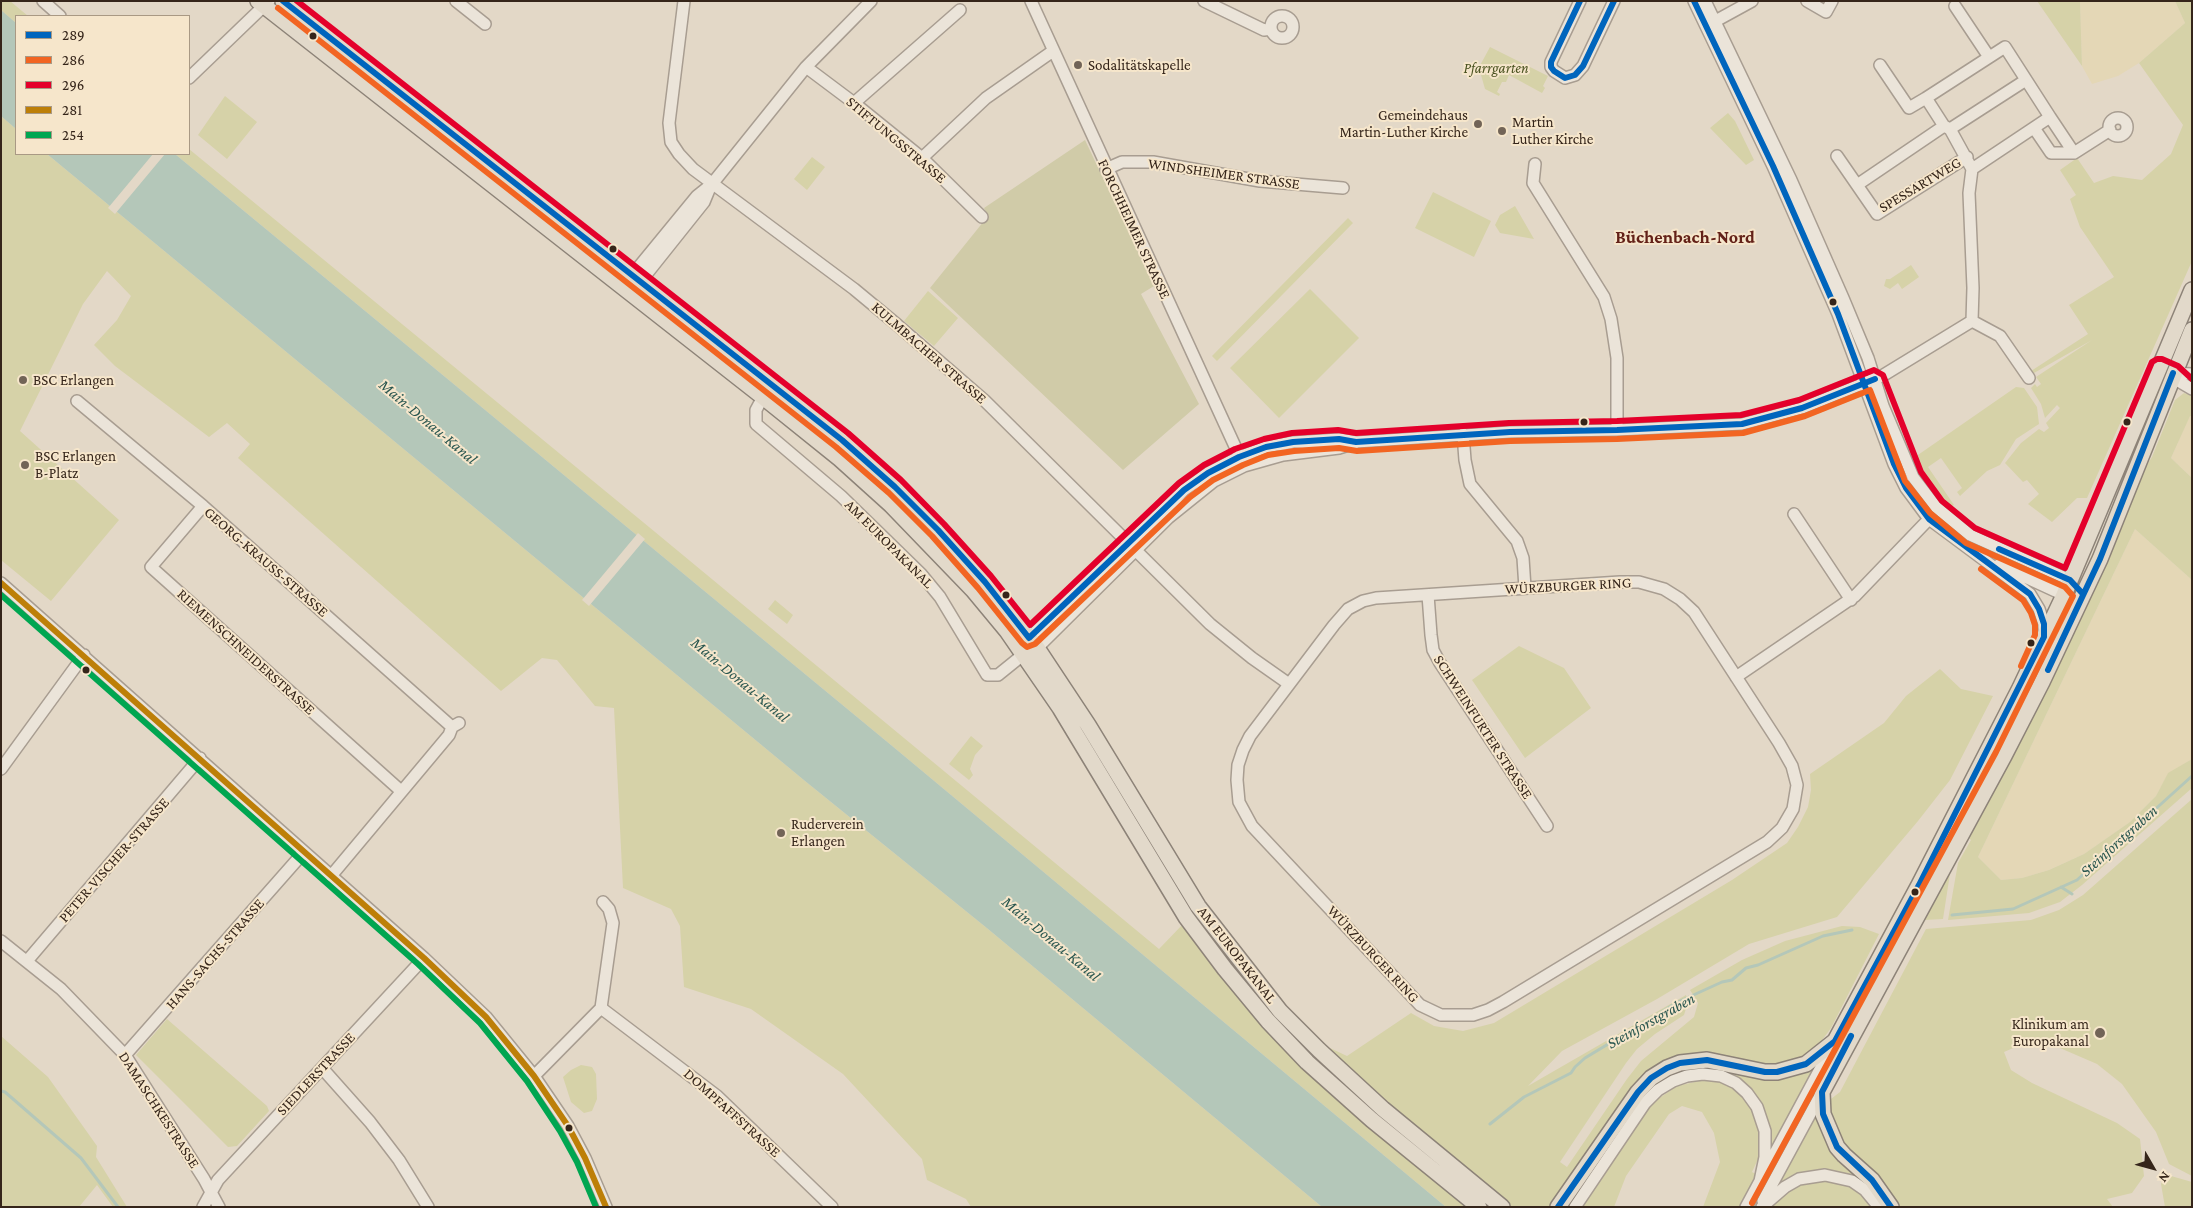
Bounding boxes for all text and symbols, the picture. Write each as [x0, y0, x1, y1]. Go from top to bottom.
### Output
legend [15, 15, 190, 155]
text: 289 [62, 27, 85, 43]
unlabelled marker [308, 31, 318, 41]
text: 286 [62, 52, 85, 68]
place label: Sodalitätskapelle [1088, 56, 1191, 74]
marker: Sodalitätskapelle [1072, 59, 1084, 71]
park label: Pfarrgarten [1463, 59, 1529, 77]
text: 296 [62, 77, 84, 93]
street label: STIFTUNGSSTRASSE [842, 93, 950, 187]
text: 281 [62, 102, 82, 118]
place label: Gemeindehaus Martin-Luther Kirche [1339, 106, 1468, 141]
place label: Martin Luther Kirche [1512, 113, 1593, 148]
marker: Gemeindehaus Martin-Luther Kirche [1472, 118, 1484, 130]
marker: Martin Luther Kirche [1496, 125, 1508, 137]
text: 254 [62, 127, 84, 143]
street label: SPESSARTWEG [1876, 153, 1964, 217]
street label: WINDSHEIMER STRASSE [1147, 154, 1301, 194]
street label: FORCHHEIMER STRASSE [1094, 156, 1174, 302]
district label: Büchenbach-Nord [1615, 226, 1755, 248]
unlabelled marker [608, 244, 618, 254]
unlabelled marker [1828, 297, 1838, 307]
street label: KULMBACHER STRASSE [868, 298, 990, 408]
place label: BSC Erlangen [33, 371, 114, 389]
marker: BSC Erlangen [17, 374, 29, 386]
water label: Main-Donau-Kanal [375, 375, 481, 469]
unlabelled marker [1579, 417, 1589, 427]
unlabelled marker [2122, 417, 2132, 427]
place label: BSC Erlangen B-Platz [35, 447, 116, 482]
marker: BSC Erlangen B-Platz [19, 459, 31, 471]
street label: AM EUROPAKANAL [841, 496, 937, 592]
street label: GEORG-KRAUSS-STRASSE [200, 503, 332, 621]
street label: WÜRZBURGER RING [1504, 574, 1632, 598]
street label: RIEMENSCHNEIDERSTRASSE [173, 585, 319, 719]
unlabelled marker [1001, 590, 1011, 600]
water label: Main-Donau-Kanal [687, 633, 793, 727]
unlabelled marker [2026, 638, 2036, 648]
street label: SCHWEINFURTER STRASSE [1430, 652, 1536, 802]
unlabelled marker [81, 665, 91, 675]
street label: PETER-VISCHER-STRASSE [55, 794, 173, 926]
water label: Steinforstgraben [2076, 801, 2162, 881]
place label: Ruderverein Erlangen [791, 815, 864, 850]
marker: Ruderverein Erlangen [775, 827, 787, 839]
unlabelled marker [1910, 887, 1920, 897]
water label: Main-Donau-Kanal [998, 892, 1104, 986]
street label: HANS-SACHS-STRASSE [162, 895, 268, 1013]
street label: WÜRZBURGER RING [1323, 902, 1423, 1006]
street label: AM EUROPAKANAL [1194, 903, 1280, 1007]
water label: Steinforstgraben [1604, 989, 1698, 1053]
place label: Klinikum am Europakanal [2012, 1015, 2089, 1050]
marker: Klinikum am Europakanal [2093, 1026, 2107, 1040]
street label: SIEDLERSTRASSE [273, 1029, 359, 1119]
street label: DAMASCHKESTRASSE [115, 1048, 203, 1172]
street label: DOMPFAFFSTRASSE [680, 1065, 784, 1161]
unlabelled marker [564, 1123, 574, 1133]
north arrow [2128, 1143, 2178, 1193]
text: N [2156, 1169, 2174, 1186]

